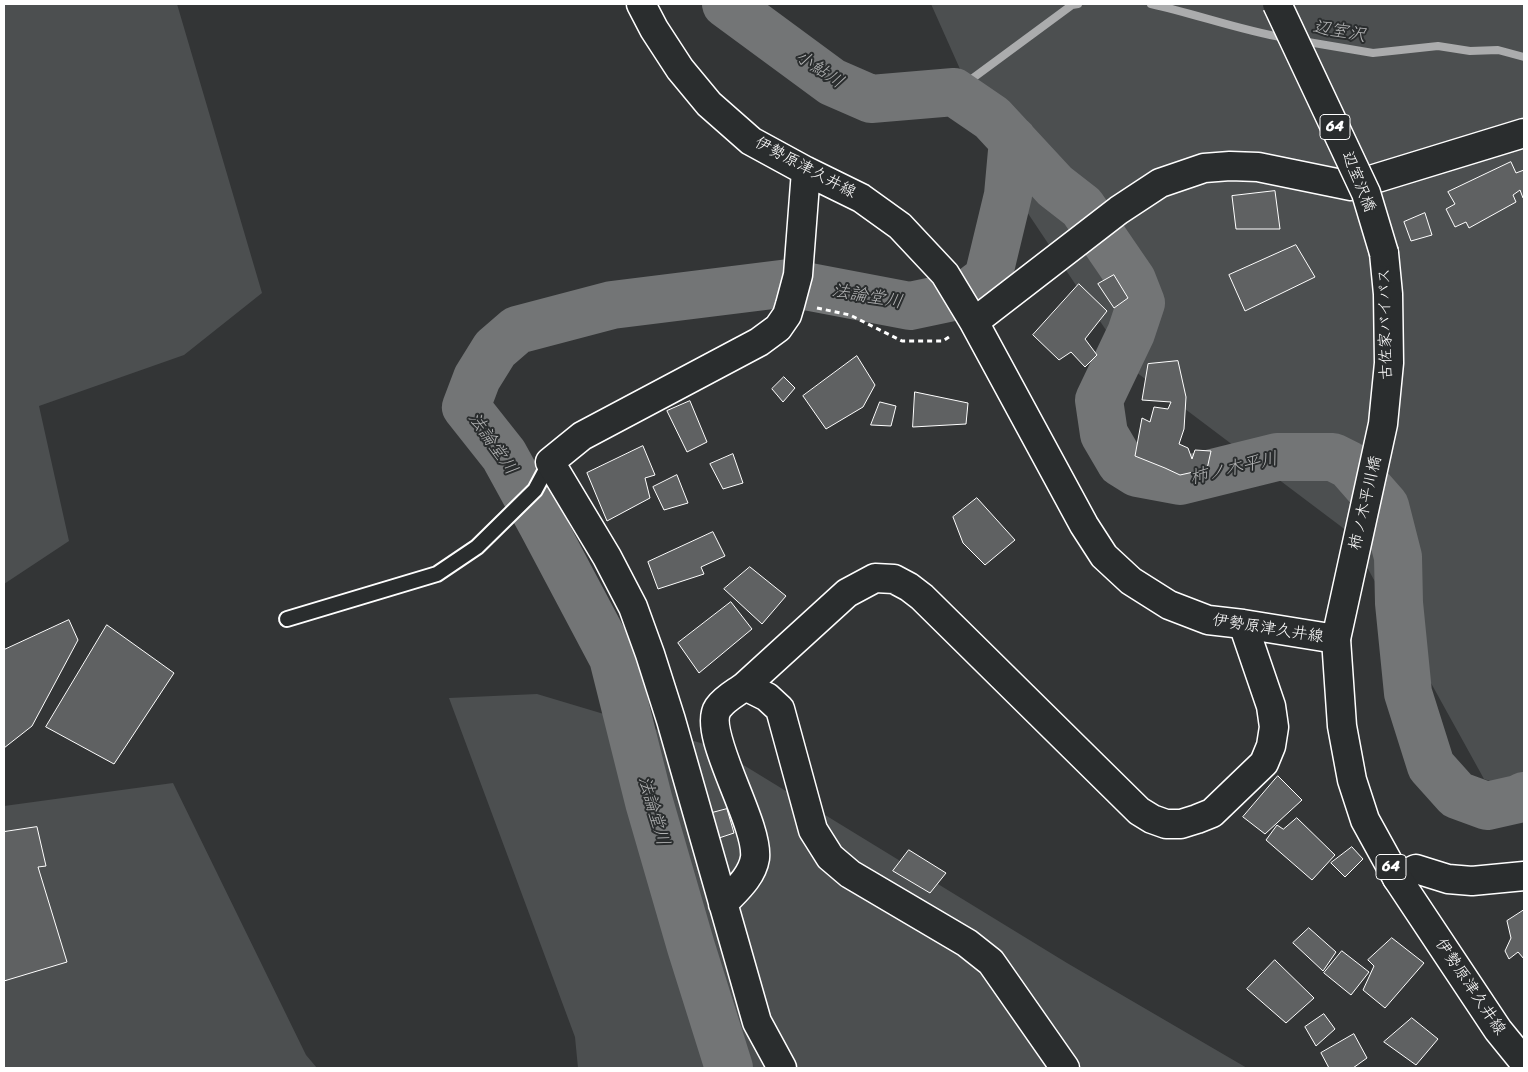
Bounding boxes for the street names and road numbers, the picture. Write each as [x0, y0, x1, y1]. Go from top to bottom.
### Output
road number: 64 [1320, 114, 1350, 140]
street label: 伊勢原津久井線 [751, 133, 859, 203]
street label: 辺室沢橋 [1337, 149, 1379, 215]
street label: 古佐家バイパス [1375, 268, 1397, 380]
street label: 柿ノ木平川橋 [1346, 454, 1386, 552]
street label: 伊勢原津久井線 [1211, 611, 1325, 647]
road number: 64 [1376, 854, 1406, 880]
street label: 伊勢原津久井線 [1431, 935, 1509, 1039]

